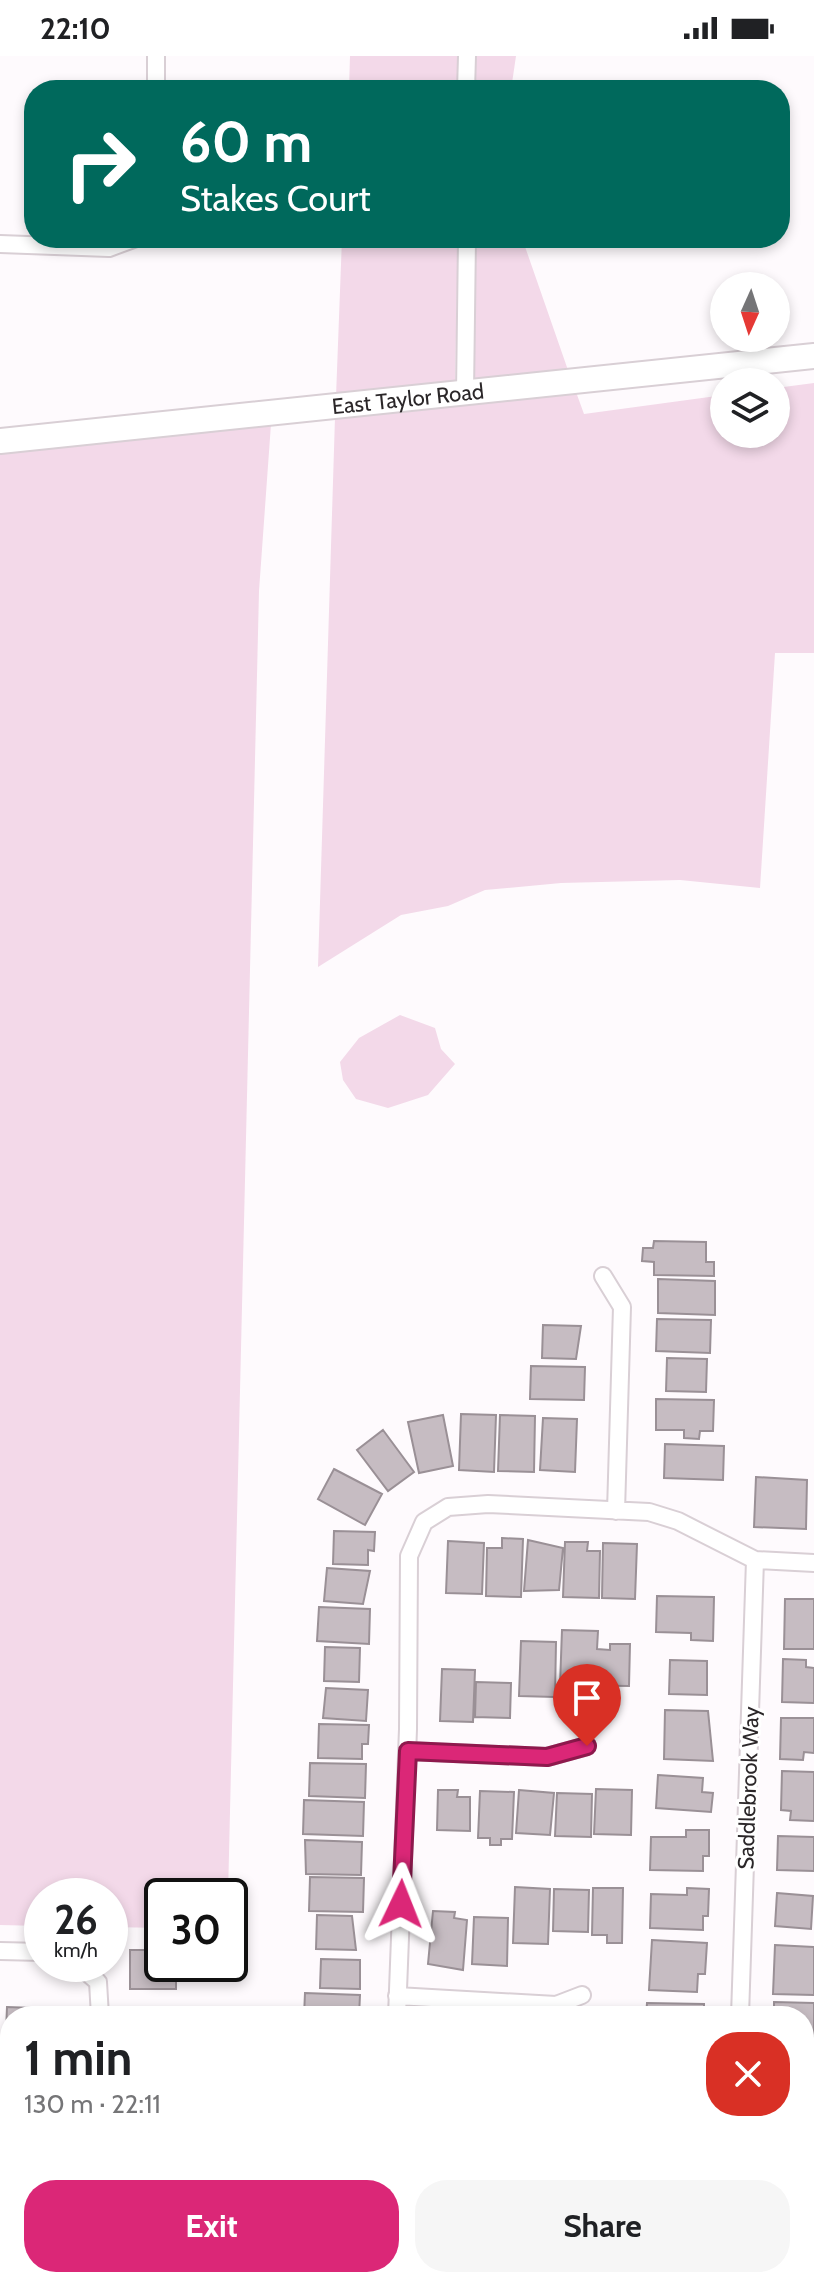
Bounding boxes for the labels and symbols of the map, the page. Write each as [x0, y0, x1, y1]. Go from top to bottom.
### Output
north arrow [710, 272, 790, 352]
street label: East Taylor Road [330, 378, 485, 420]
pin [553, 1664, 621, 1746]
street label: Saddlebrook Way [732, 1706, 765, 1870]
position arrow [359, 1862, 443, 1946]
speed limit sign: 30 [144, 1878, 248, 1982]

